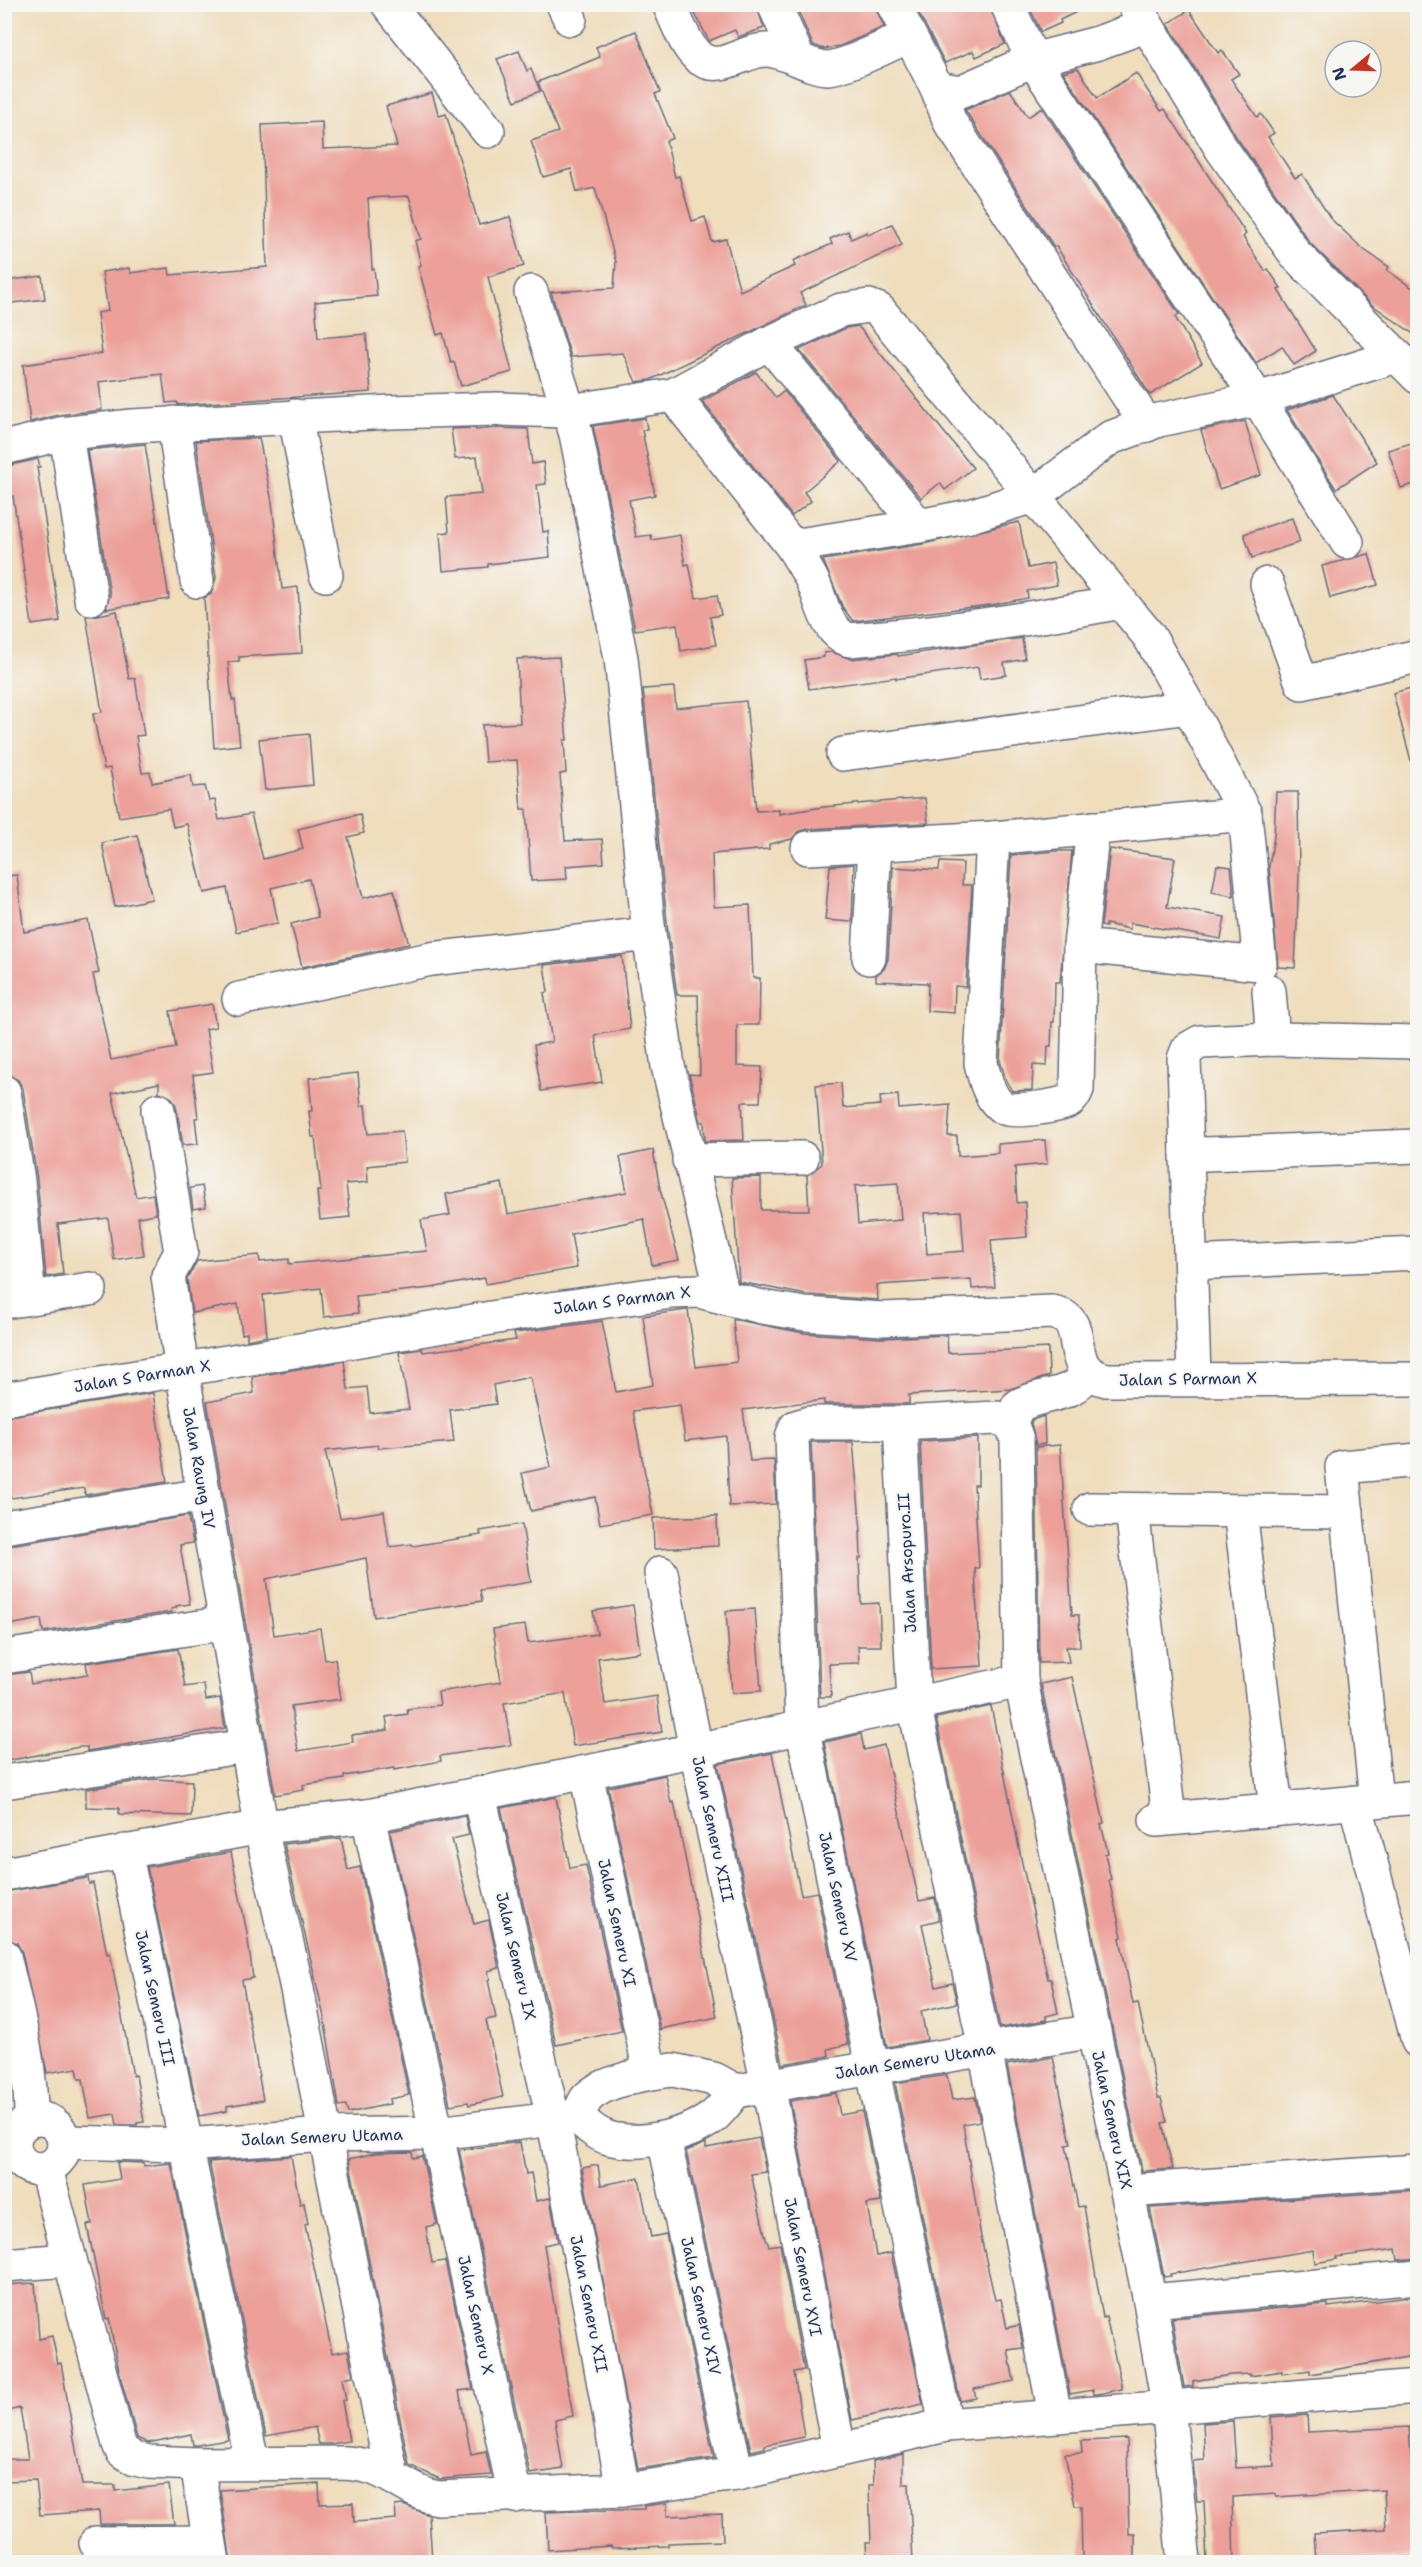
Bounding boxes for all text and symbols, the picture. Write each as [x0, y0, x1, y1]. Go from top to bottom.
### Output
north arrow [1323, 39, 1383, 99]
text: N [1327, 64, 1351, 83]
street label: Jalan S Parman X [552, 1281, 692, 1319]
street label: Jalan S Parman X [72, 1355, 212, 1397]
street label: Jalan S Parman X [1119, 1367, 1257, 1391]
street label: Jalan Raung IV [178, 1406, 220, 1531]
street label: Jalan Arsopuro.II [893, 1492, 921, 1634]
street label: Jalan Semeru XIII [687, 1754, 739, 1904]
street label: Jalan Semeru XV [814, 1830, 862, 1964]
street label: Jalan Semeru XI [593, 1857, 641, 1989]
street label: Jalan Semeru IX [491, 1890, 541, 2022]
street label: Jalan Semeru III [130, 1928, 180, 2068]
street label: Jalan Semeru Utama [833, 2038, 997, 2084]
street label: Jalan Semeru XIX [1087, 2049, 1137, 2191]
street label: Jalan Semeru Utama [241, 2124, 403, 2150]
street label: Jalan Semeru XVI [779, 2196, 827, 2338]
street label: Jalan Semeru XII [565, 2234, 613, 2375]
street label: Jalan Semeru XIV [676, 2235, 726, 2377]
street label: Jalan Semeru X [453, 2253, 499, 2377]

